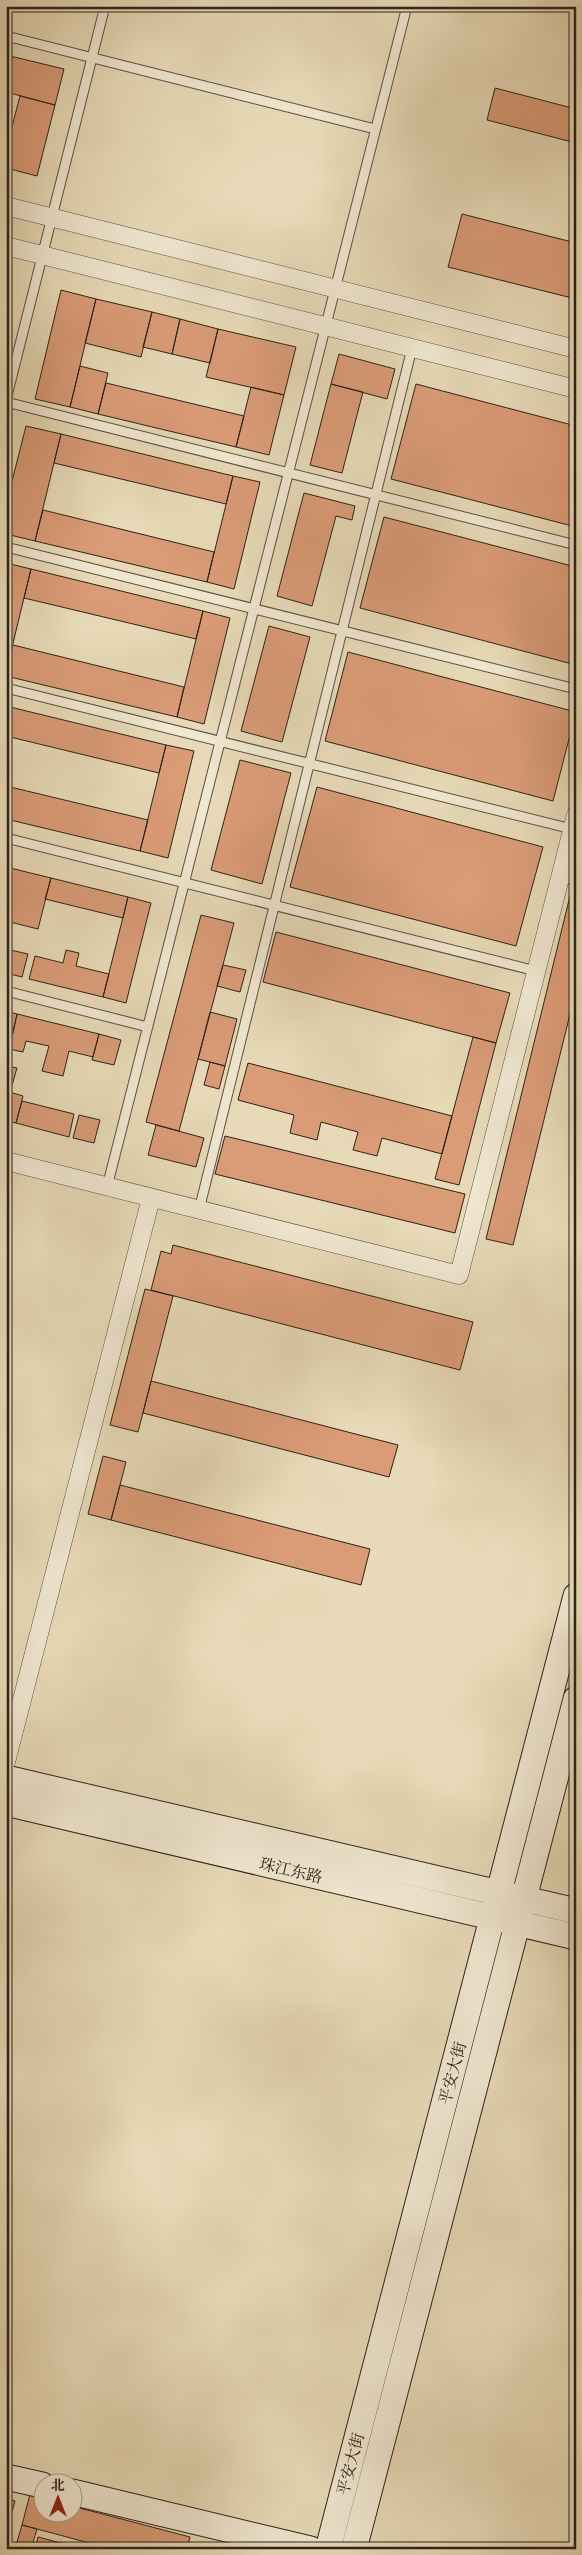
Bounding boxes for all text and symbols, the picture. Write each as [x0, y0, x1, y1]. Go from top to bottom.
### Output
street label: 珠江东路 [257, 1853, 324, 1889]
street label: 平安大街 [434, 2039, 472, 2107]
street label: 平安大街 [332, 2430, 370, 2498]
north arrow [32, 2472, 82, 2522]
text: 北 [51, 2476, 65, 2495]

